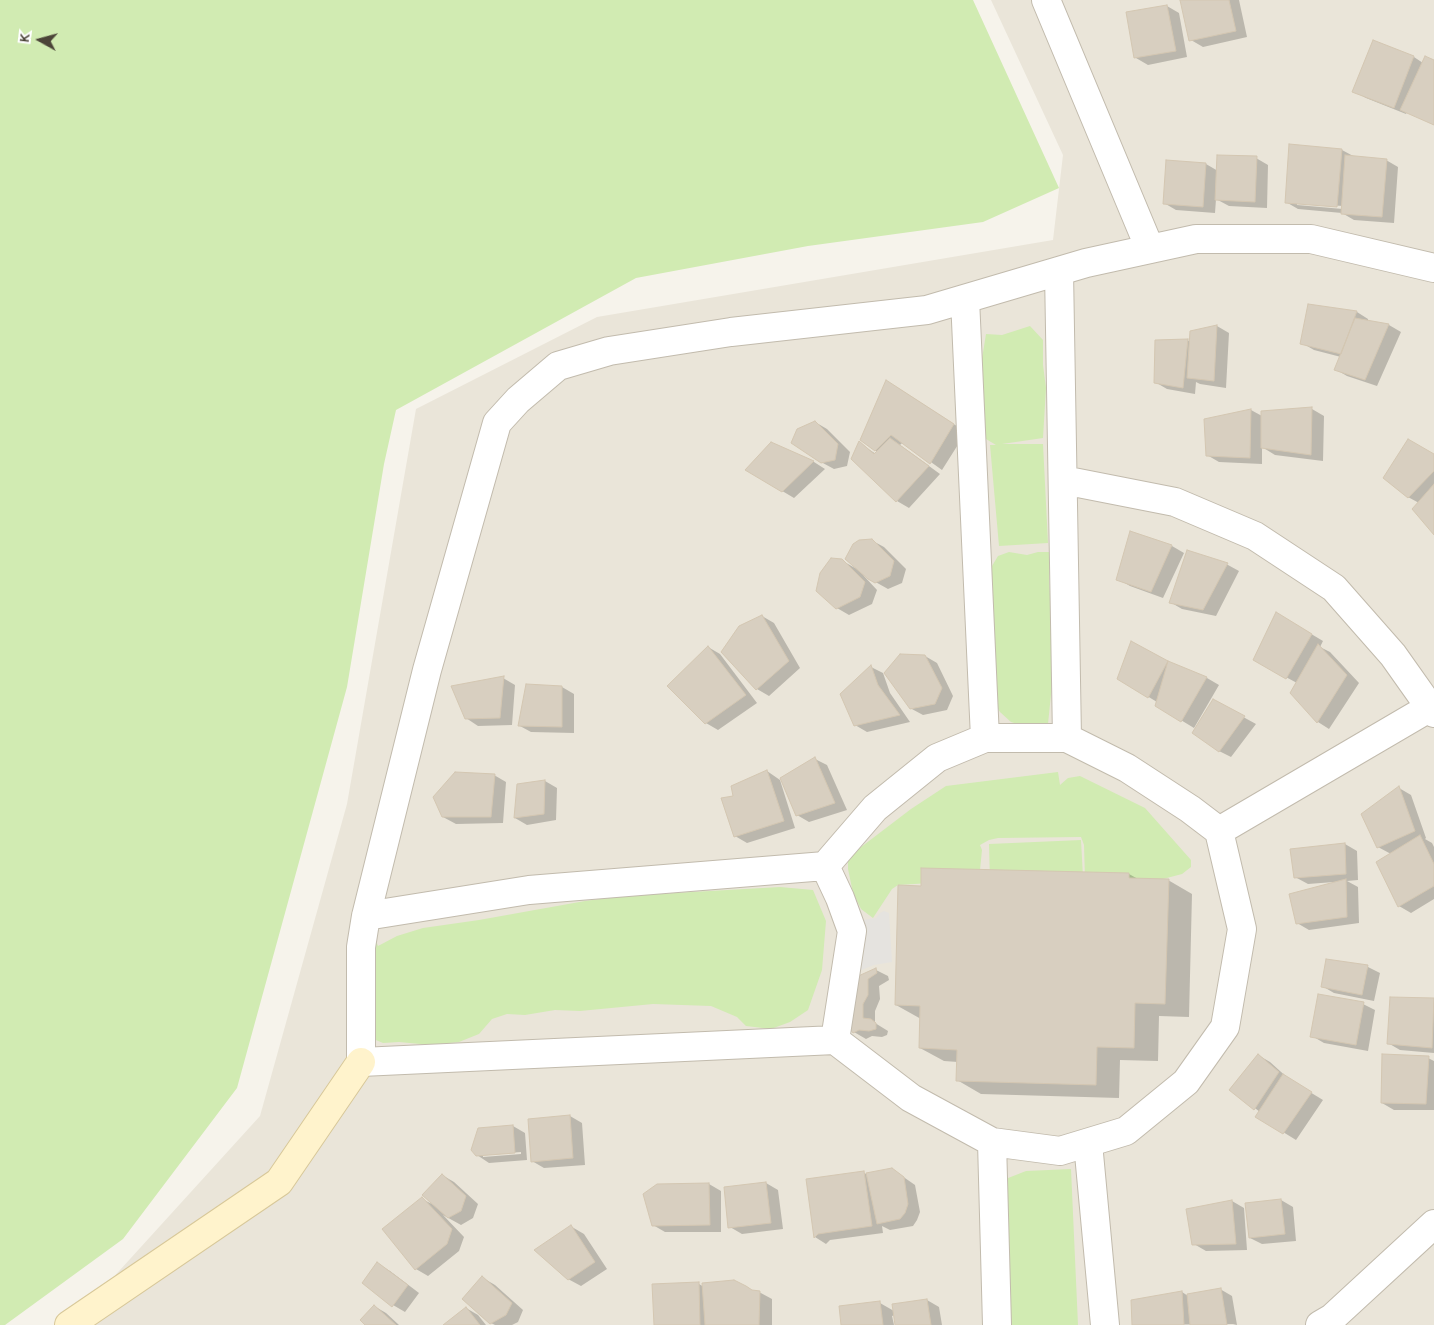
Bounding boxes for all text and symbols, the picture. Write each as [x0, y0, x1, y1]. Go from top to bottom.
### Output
north arrow [15, 15, 65, 65]
text: K [16, 33, 34, 44]

